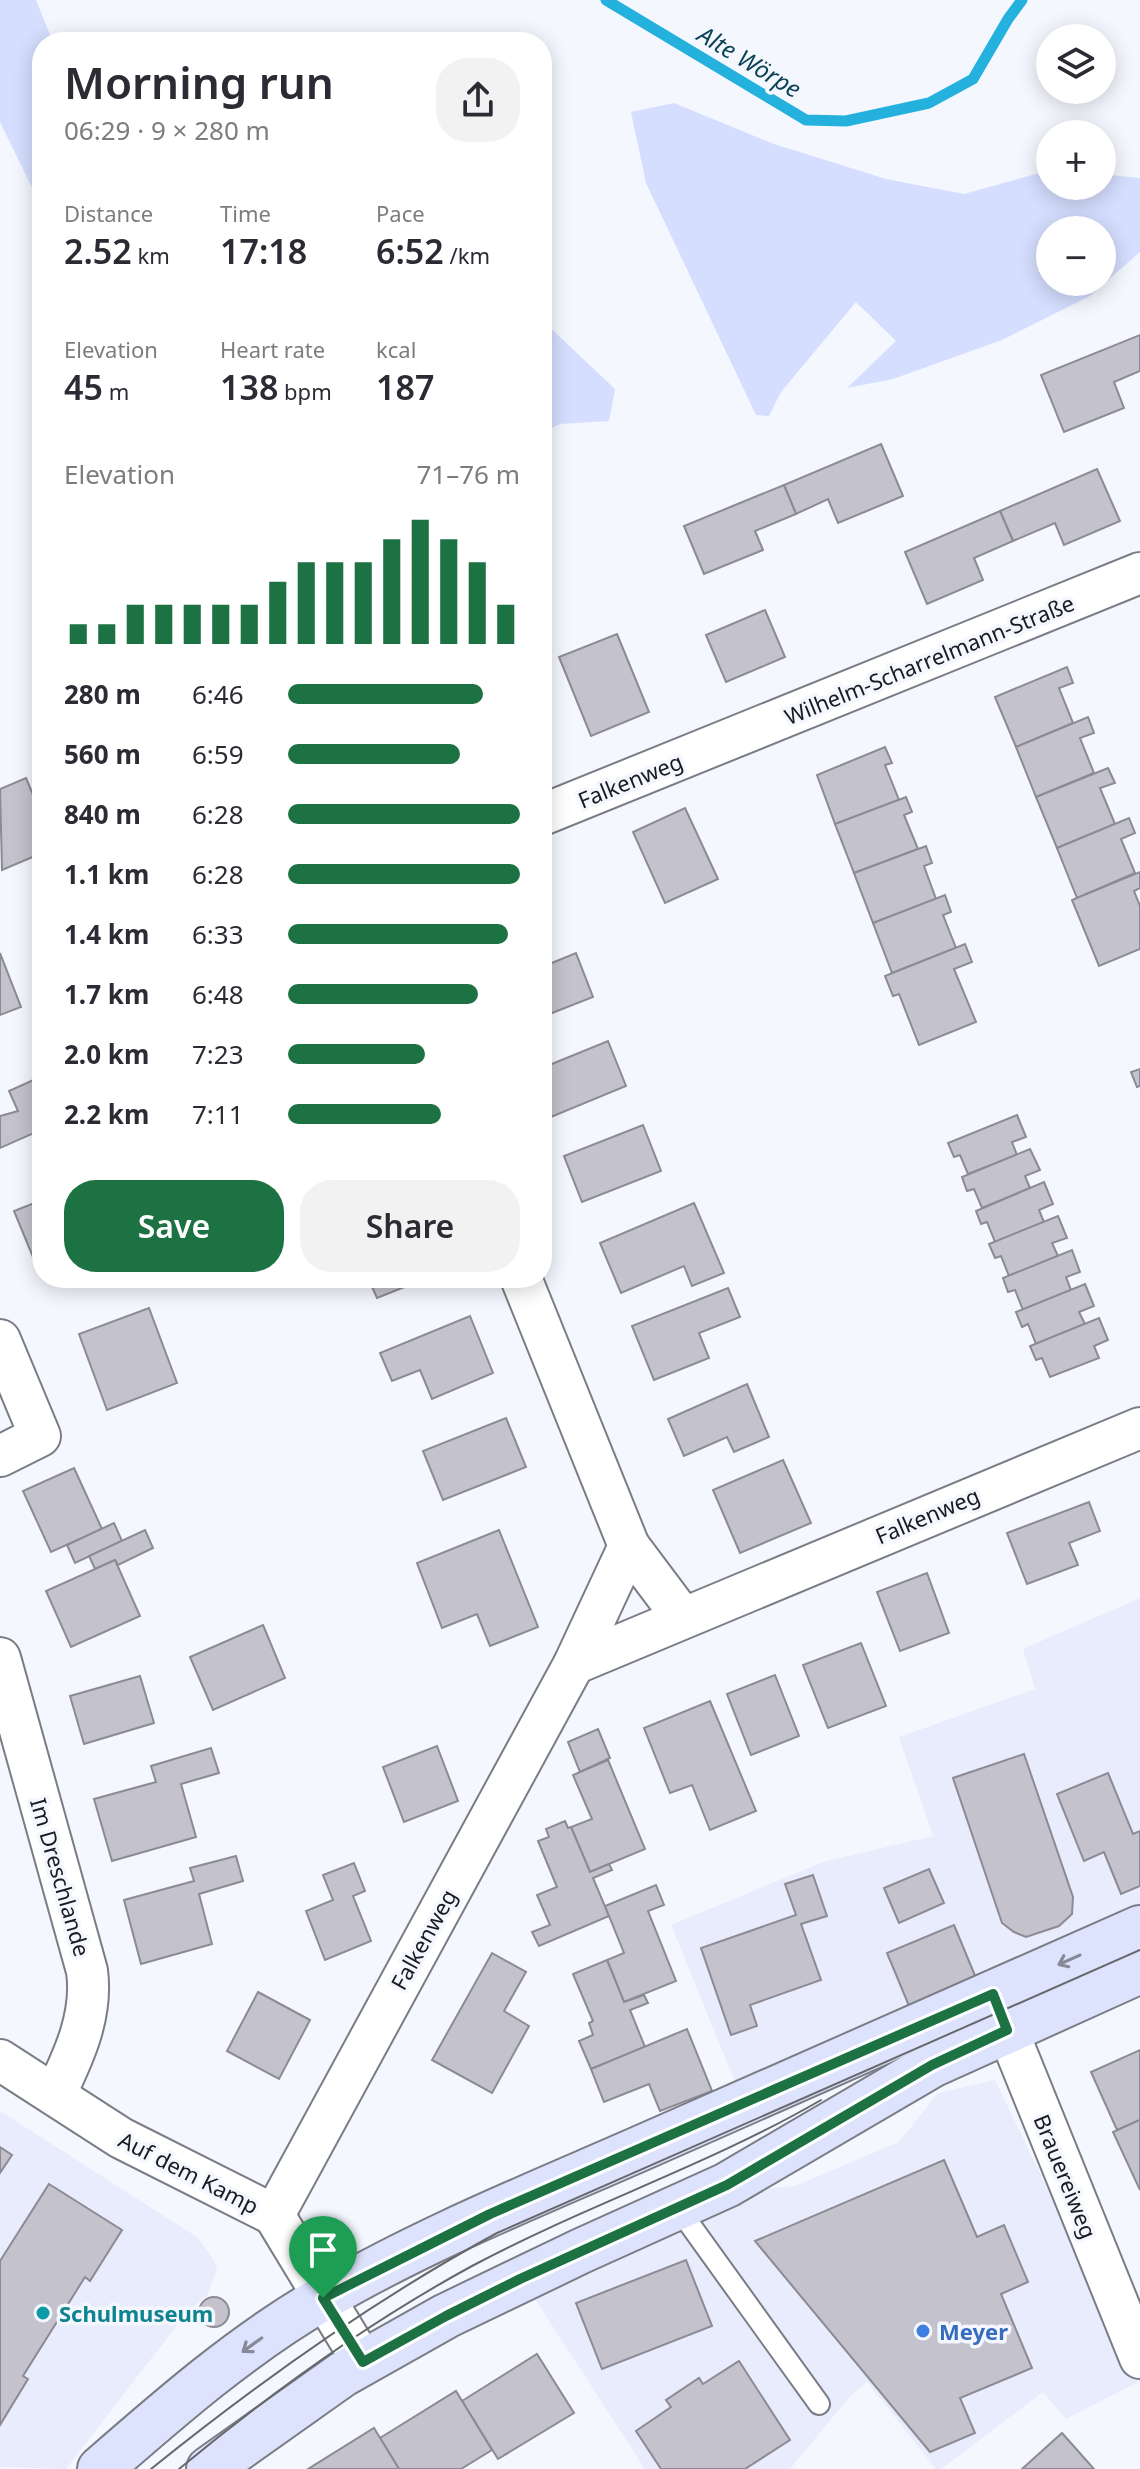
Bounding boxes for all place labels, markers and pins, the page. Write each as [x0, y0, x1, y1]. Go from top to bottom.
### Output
pin [289, 2216, 357, 2298]
place label: Schulmuseum [59, 2298, 213, 2328]
marker: Schulmuseum [34, 2304, 52, 2322]
place label: Meyer [939, 2316, 1008, 2346]
marker: Meyer [914, 2322, 932, 2340]

